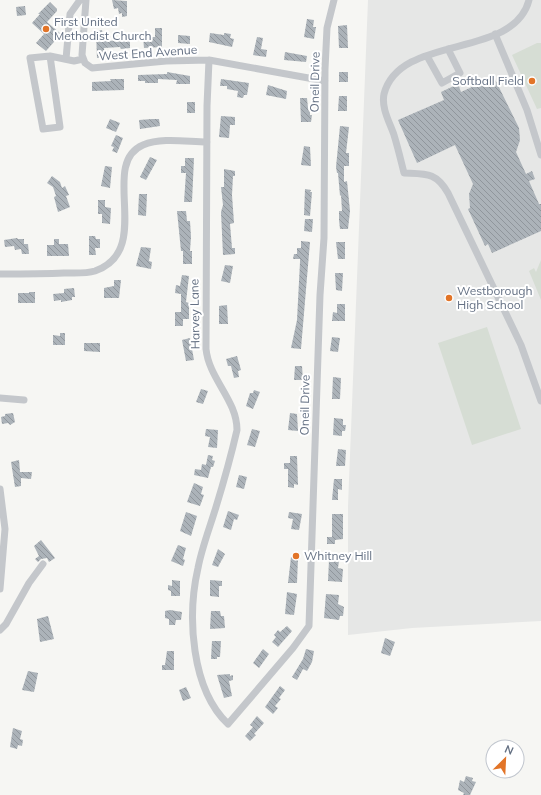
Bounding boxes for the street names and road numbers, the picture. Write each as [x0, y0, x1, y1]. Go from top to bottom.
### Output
street label: West End Avenue [98, 42, 198, 63]
street label: Oneil Drive [306, 52, 323, 112]
street label: Harvey Lane [186, 279, 203, 349]
street label: Oneil Drive [296, 375, 313, 435]

